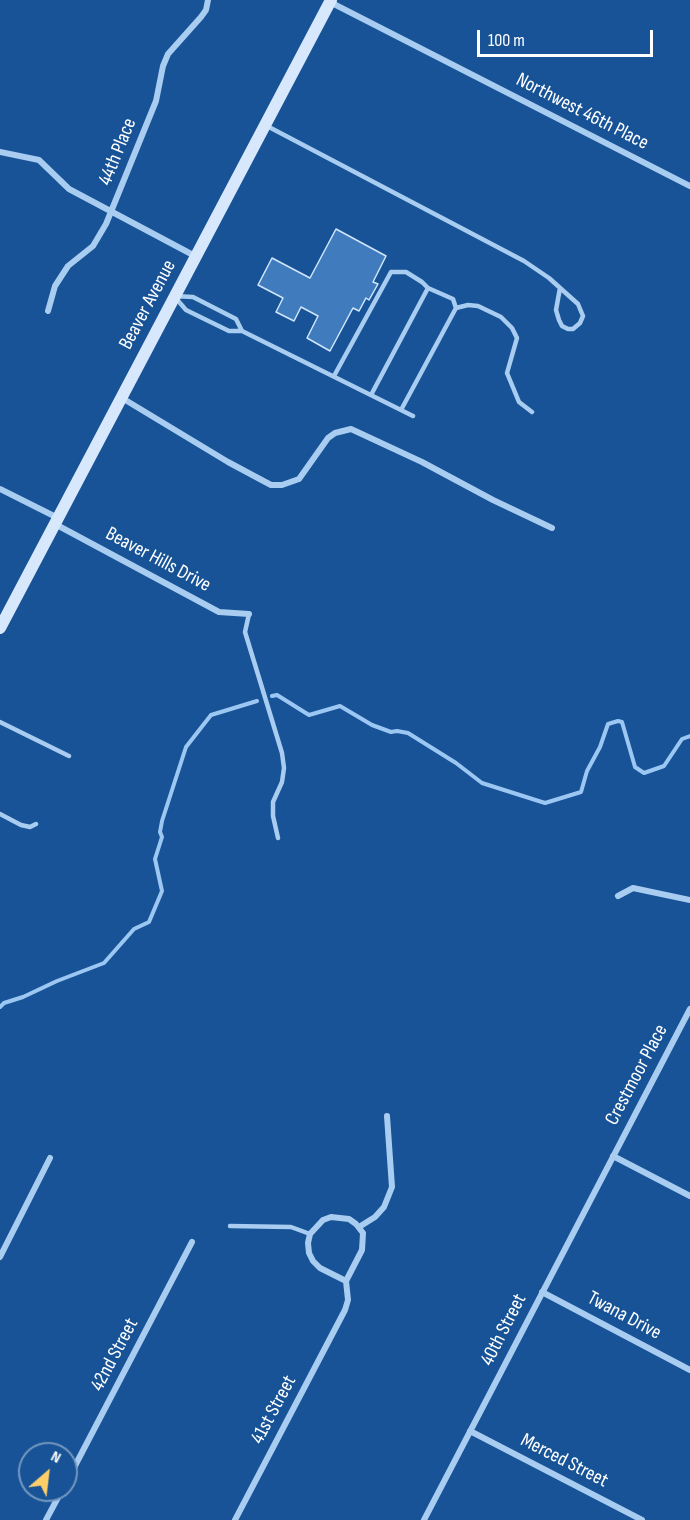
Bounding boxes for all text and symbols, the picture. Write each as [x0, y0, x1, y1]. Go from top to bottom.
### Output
scale bar [480, 18, 656, 56]
text: 100 m [488, 30, 525, 51]
street label: Northwest 46th Place [512, 68, 652, 156]
street label: 44th Place [94, 115, 142, 189]
street label: Beaver Avenue [114, 256, 182, 354]
street label: Beaver Hills Drive [101, 522, 215, 598]
street label: Crestmoor Place [600, 1021, 674, 1129]
street label: Twana Drive [583, 1287, 665, 1345]
street label: 40th Street [476, 1290, 532, 1370]
street label: 42nd Street [86, 1315, 144, 1395]
street label: 41st Street [246, 1372, 302, 1448]
street label: Merced Street [516, 1429, 612, 1493]
north arrow [18, 1442, 78, 1502]
text: N [48, 1447, 64, 1468]

